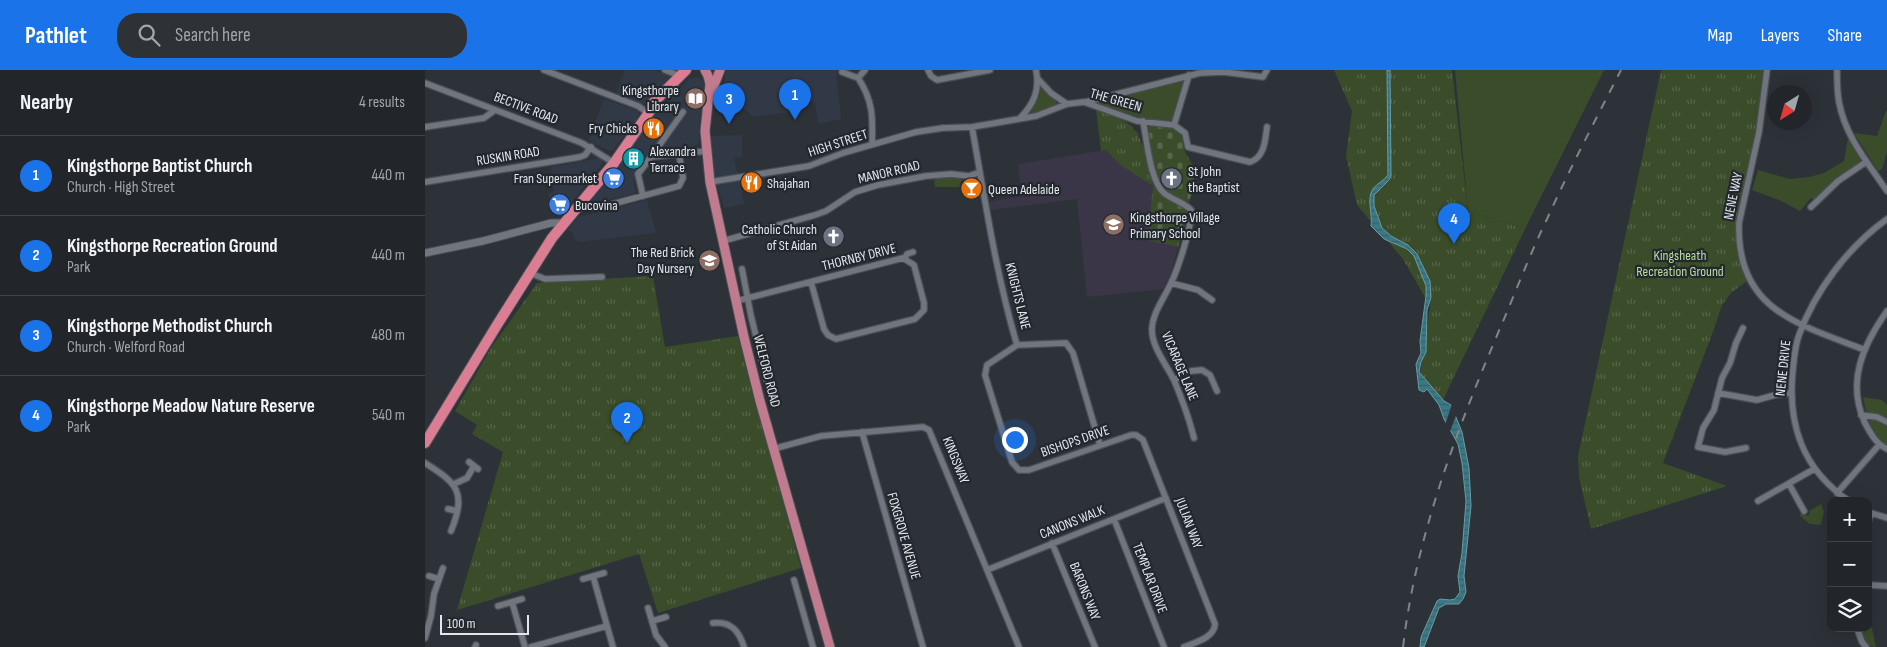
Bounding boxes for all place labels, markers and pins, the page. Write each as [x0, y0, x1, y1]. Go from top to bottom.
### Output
pin: 1 [779, 79, 811, 120]
place label: Kingsthorpe Library [622, 82, 680, 115]
pin: 3 [713, 83, 745, 124]
library icon: Kingsthorpe Library [683, 86, 707, 110]
restaurant icon: Fry Chicks [641, 116, 665, 140]
place label: Fry Chicks [589, 120, 637, 137]
place label: Alexandra Terrace [649, 143, 696, 176]
building icon: Alexandra Terrace [622, 147, 646, 171]
place label: St John the Baptist [1188, 163, 1240, 196]
supermarket icon: Fran Supermarket [601, 166, 625, 190]
church icon: St John the Baptist [1160, 167, 1184, 191]
place label: Fran Supermarket [514, 170, 597, 187]
restaurant icon: Shajahan [739, 171, 763, 195]
place label: Shajahan [767, 175, 810, 192]
bar icon: Queen Adelaide [960, 177, 984, 201]
place label: Queen Adelaide [988, 181, 1060, 198]
supermarket icon: Bucovina [547, 193, 571, 217]
place label: Bucovina [575, 197, 618, 214]
pin: 4 [1438, 203, 1470, 244]
place label: Kingsthorpe Village Primary School [1130, 209, 1220, 242]
school or university icon: Kingsthorpe Village Primary School [1102, 213, 1126, 237]
place label: Catholic Church of St Aidan [742, 221, 817, 254]
church icon: Catholic Church of St Aidan [821, 225, 845, 249]
place label: The Red Brick Day Nursery [631, 244, 695, 277]
school or university icon: The Red Brick Day Nursery [698, 248, 722, 272]
pin: 2 [611, 402, 643, 443]

